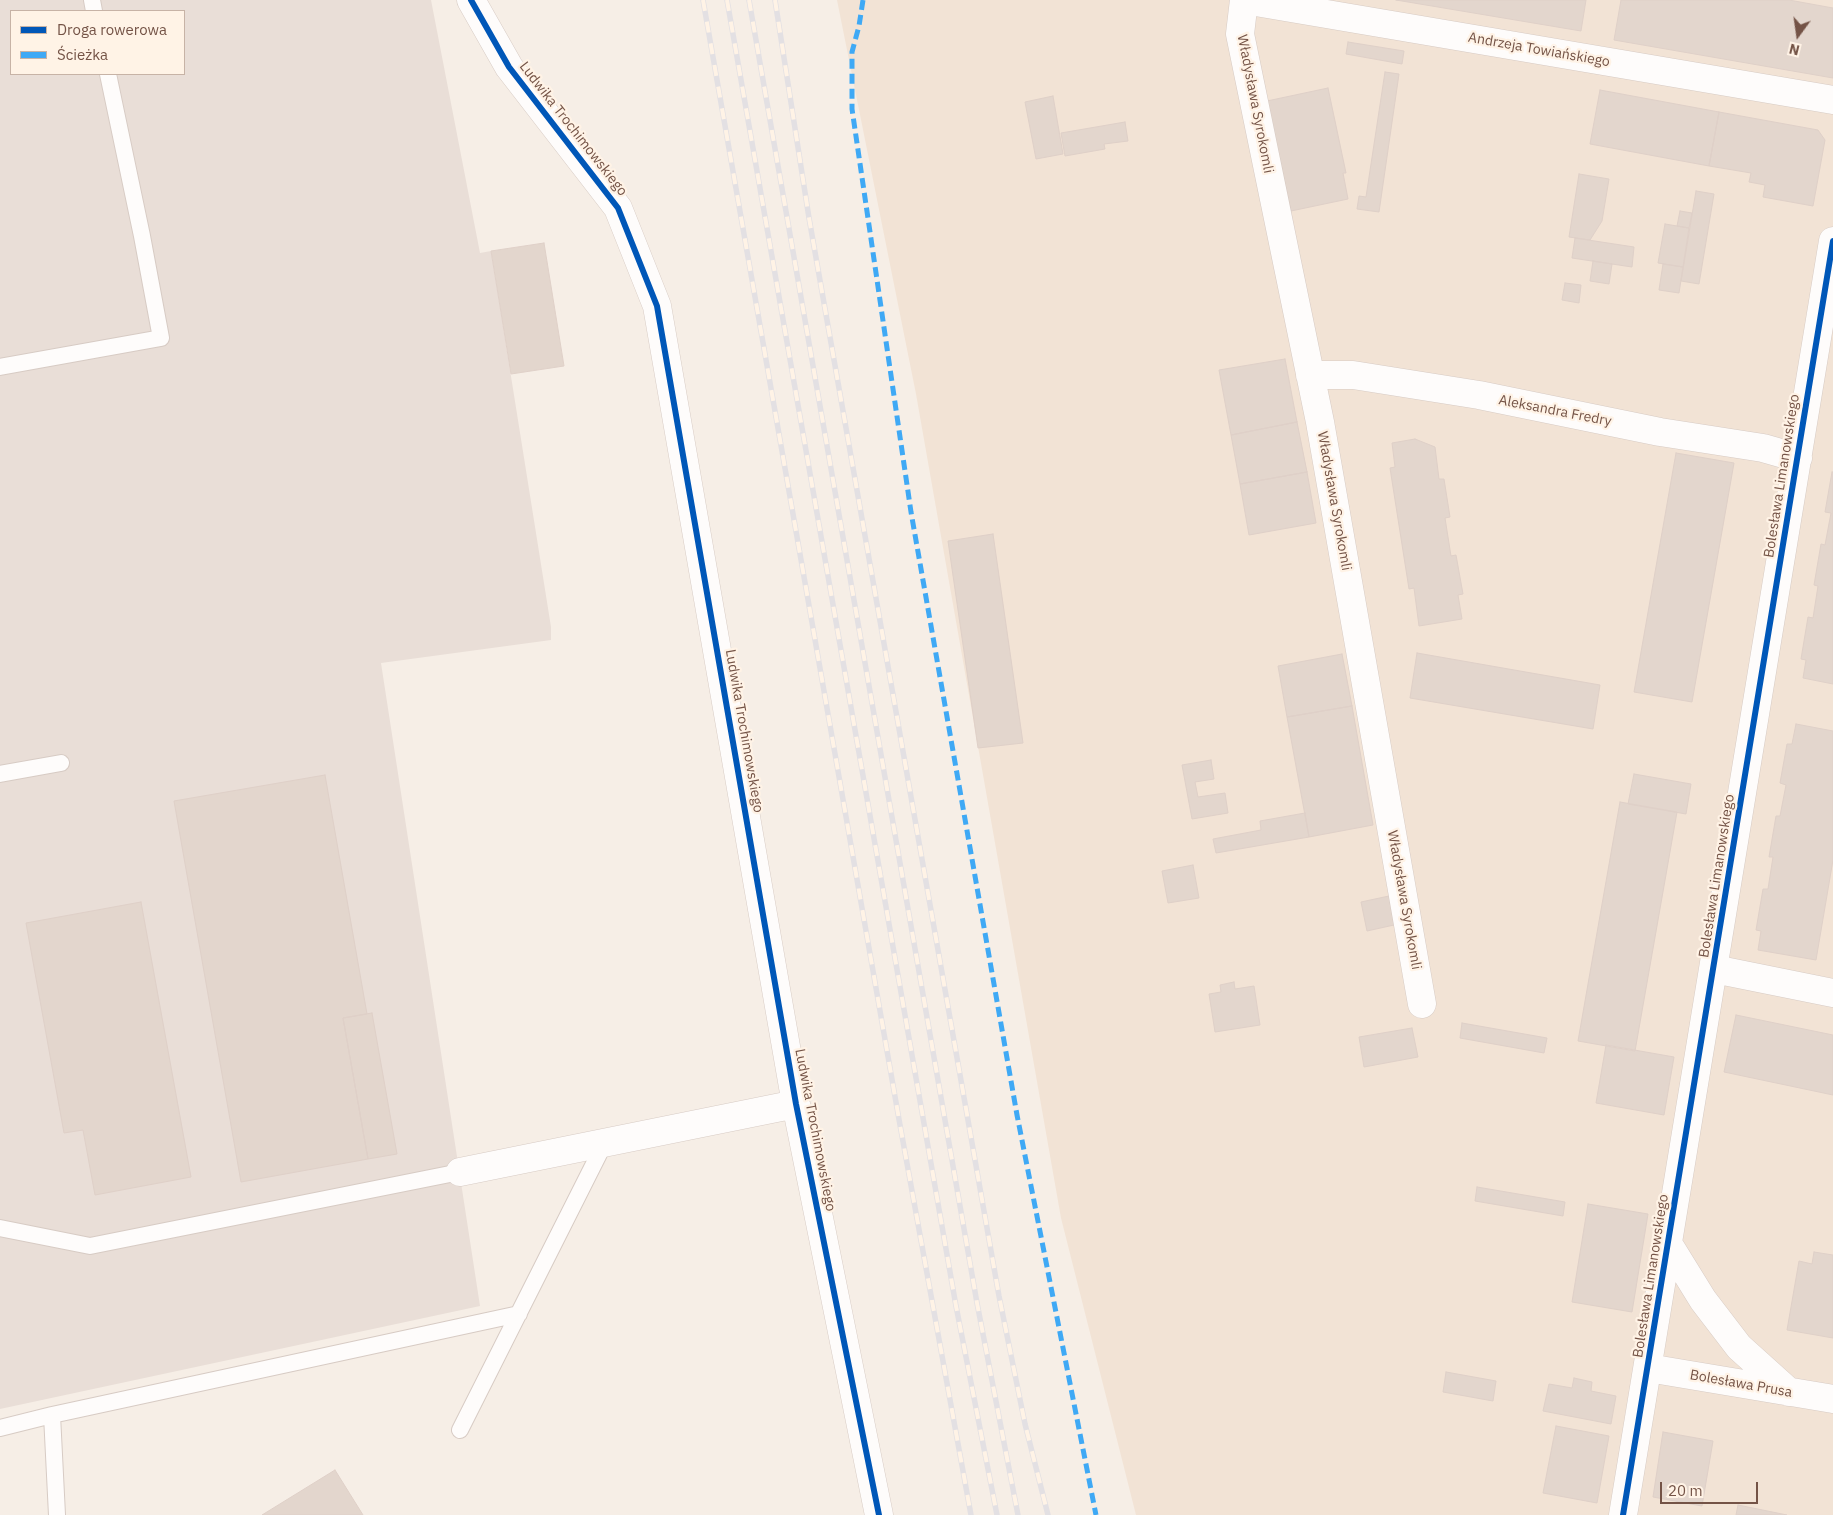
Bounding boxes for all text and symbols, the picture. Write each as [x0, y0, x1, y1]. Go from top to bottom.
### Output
legend [10, 10, 185, 75]
north arrow [1773, 10, 1823, 60]
text: Droga rowerowa [57, 20, 167, 39]
street label: Andrzeja Towiańskiego [1467, 29, 1611, 71]
street label: Władysława Syrokomli [1233, 33, 1277, 175]
text: N [1787, 40, 1801, 60]
text: Ścieżka [57, 45, 108, 64]
street label: Ludwika Trochimowskiego [515, 59, 631, 199]
street label: Aleksandra Fredry [1497, 392, 1613, 430]
street label: Bolesława Limanowskiego [1761, 393, 1803, 559]
street label: Władysława Syrokomli [1313, 430, 1355, 572]
street label: Ludwika Trochimowskiego [721, 648, 767, 814]
street label: Bolesława Limanowskiego [1696, 793, 1738, 959]
street label: Władysława Syrokomli [1383, 829, 1425, 971]
street label: Ludwika Trochimowskiego [791, 1047, 839, 1213]
street label: Bolesława Limanowskiego [1630, 1193, 1672, 1359]
street label: Bolesława Prusa [1688, 1367, 1794, 1401]
scale bar [1663, 1472, 1760, 1504]
text: 20 m [1668, 1481, 1703, 1500]

